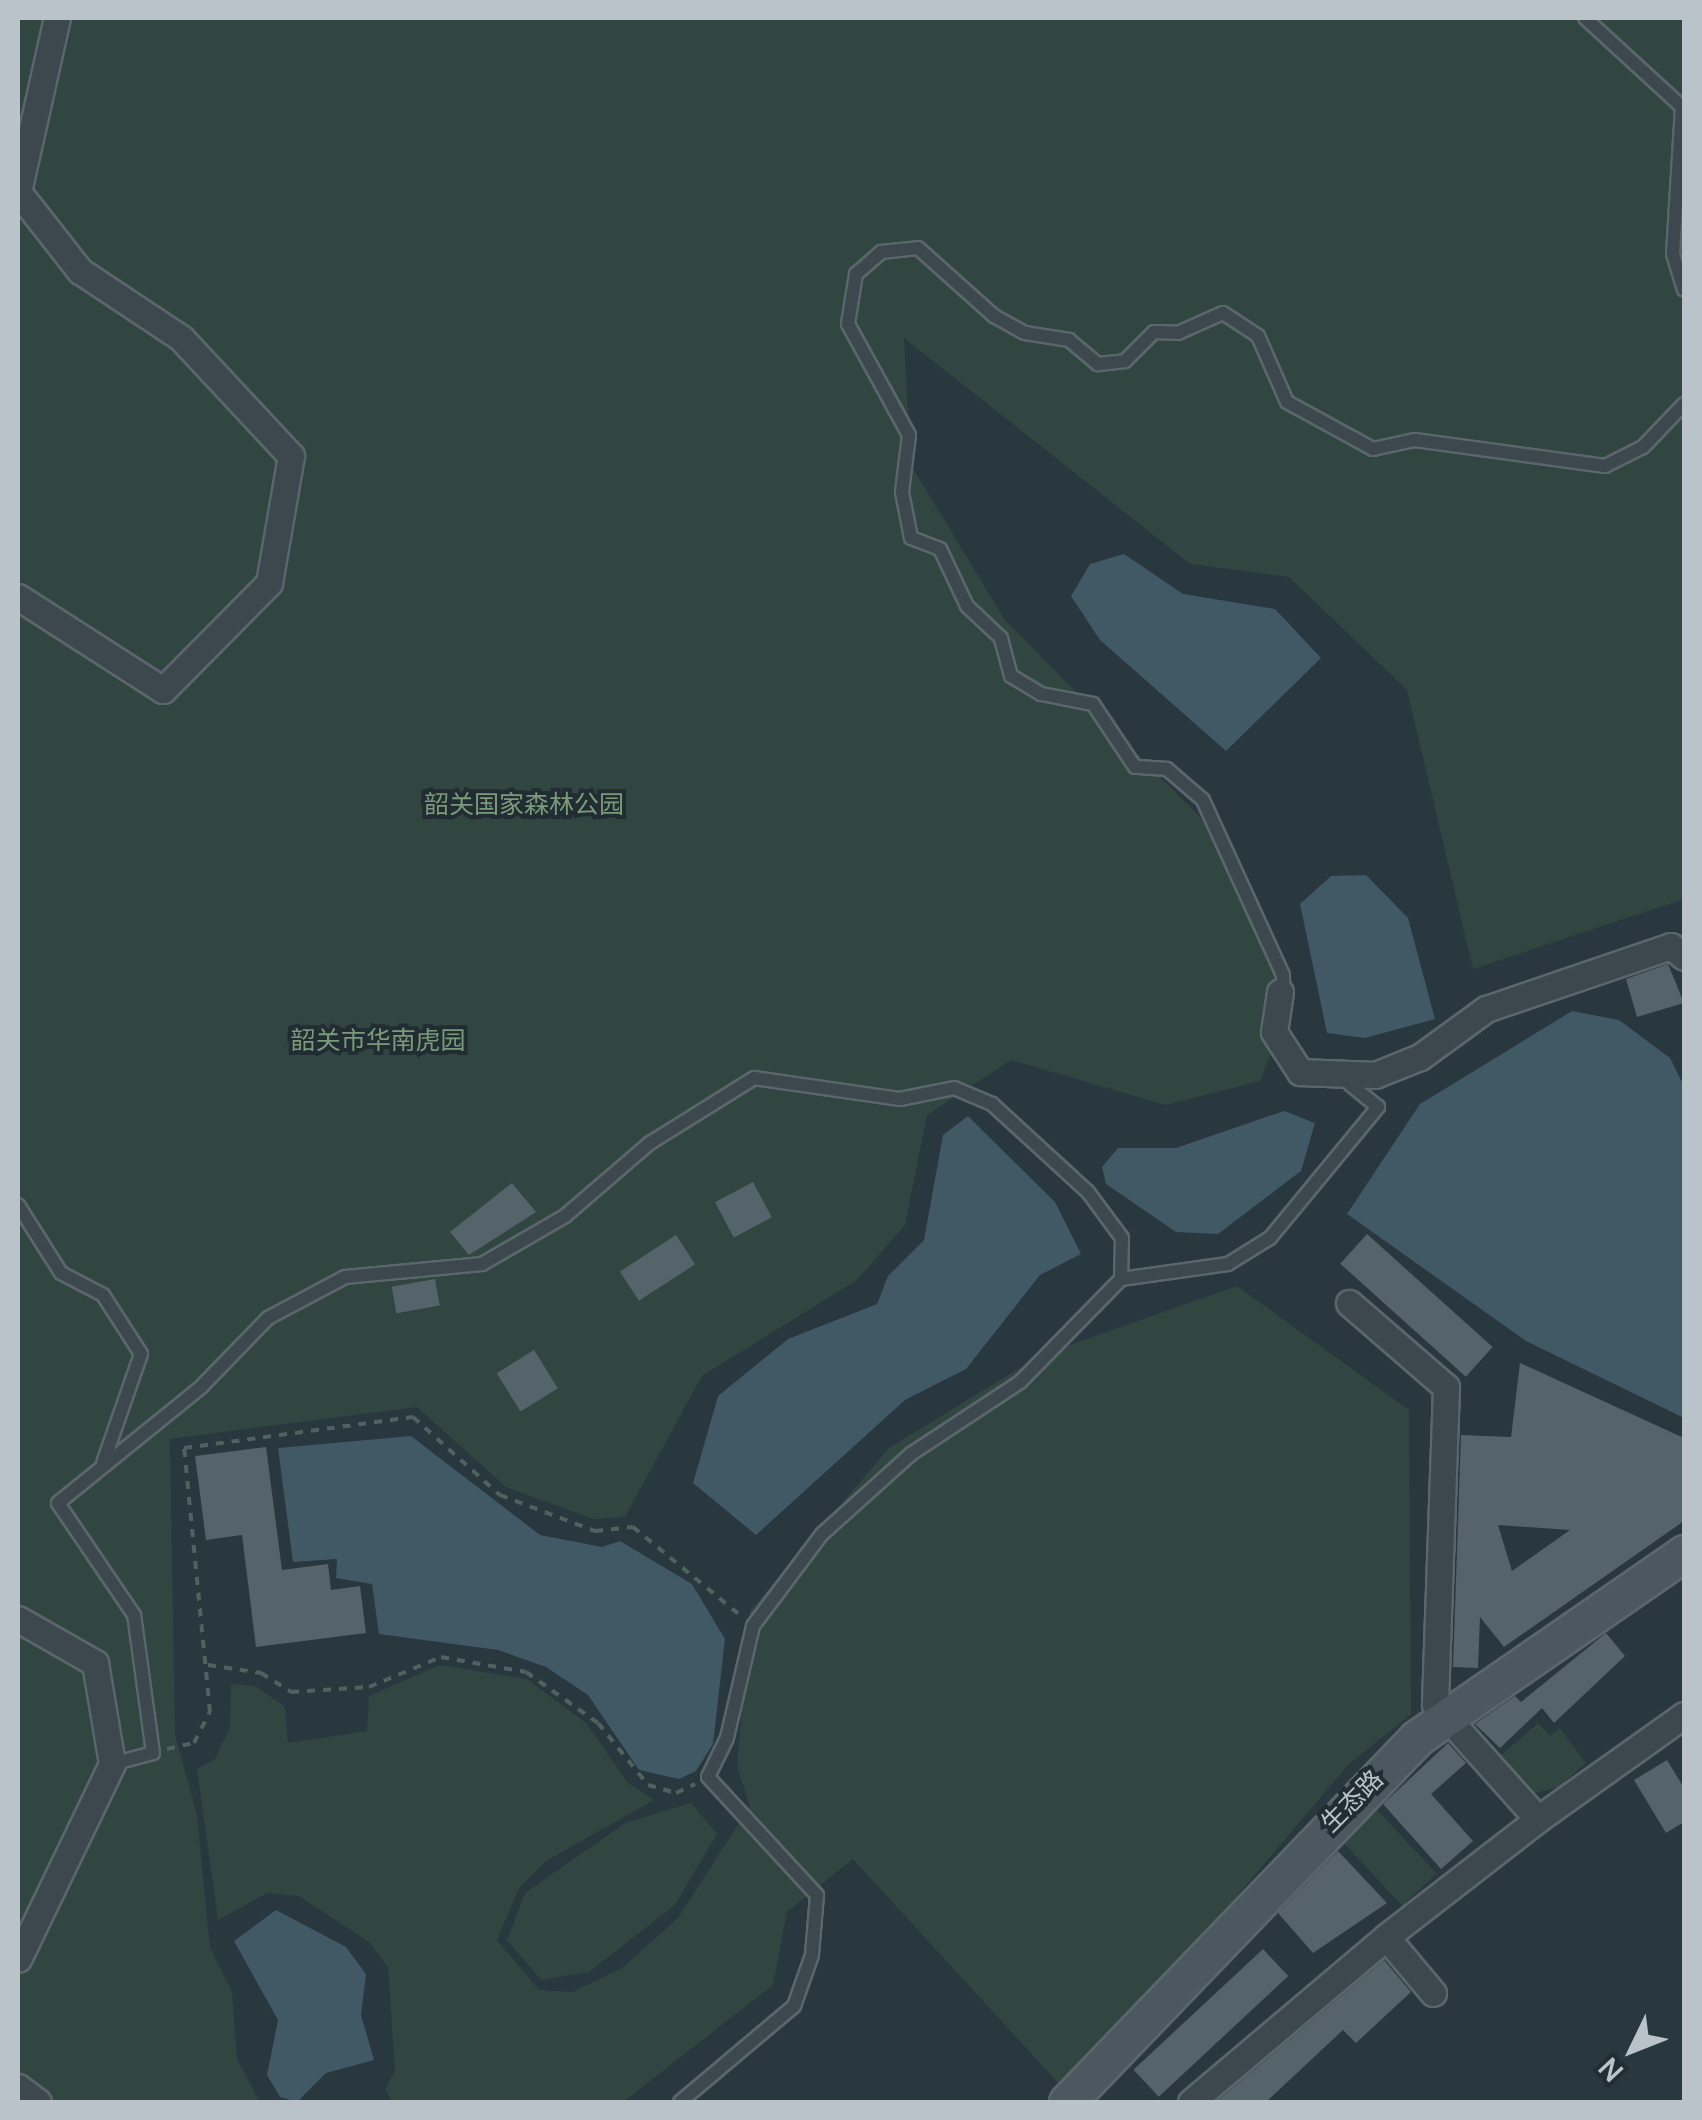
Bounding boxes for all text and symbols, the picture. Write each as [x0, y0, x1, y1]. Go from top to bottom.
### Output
park label: 韶关国家森林公园 [424, 789, 624, 819]
park label: 韶关市华南虎园 [291, 1025, 465, 1055]
street label: 生态路 [1315, 1764, 1389, 1838]
north arrow [1582, 2000, 1682, 2100]
text: N [1589, 2050, 1631, 2091]

